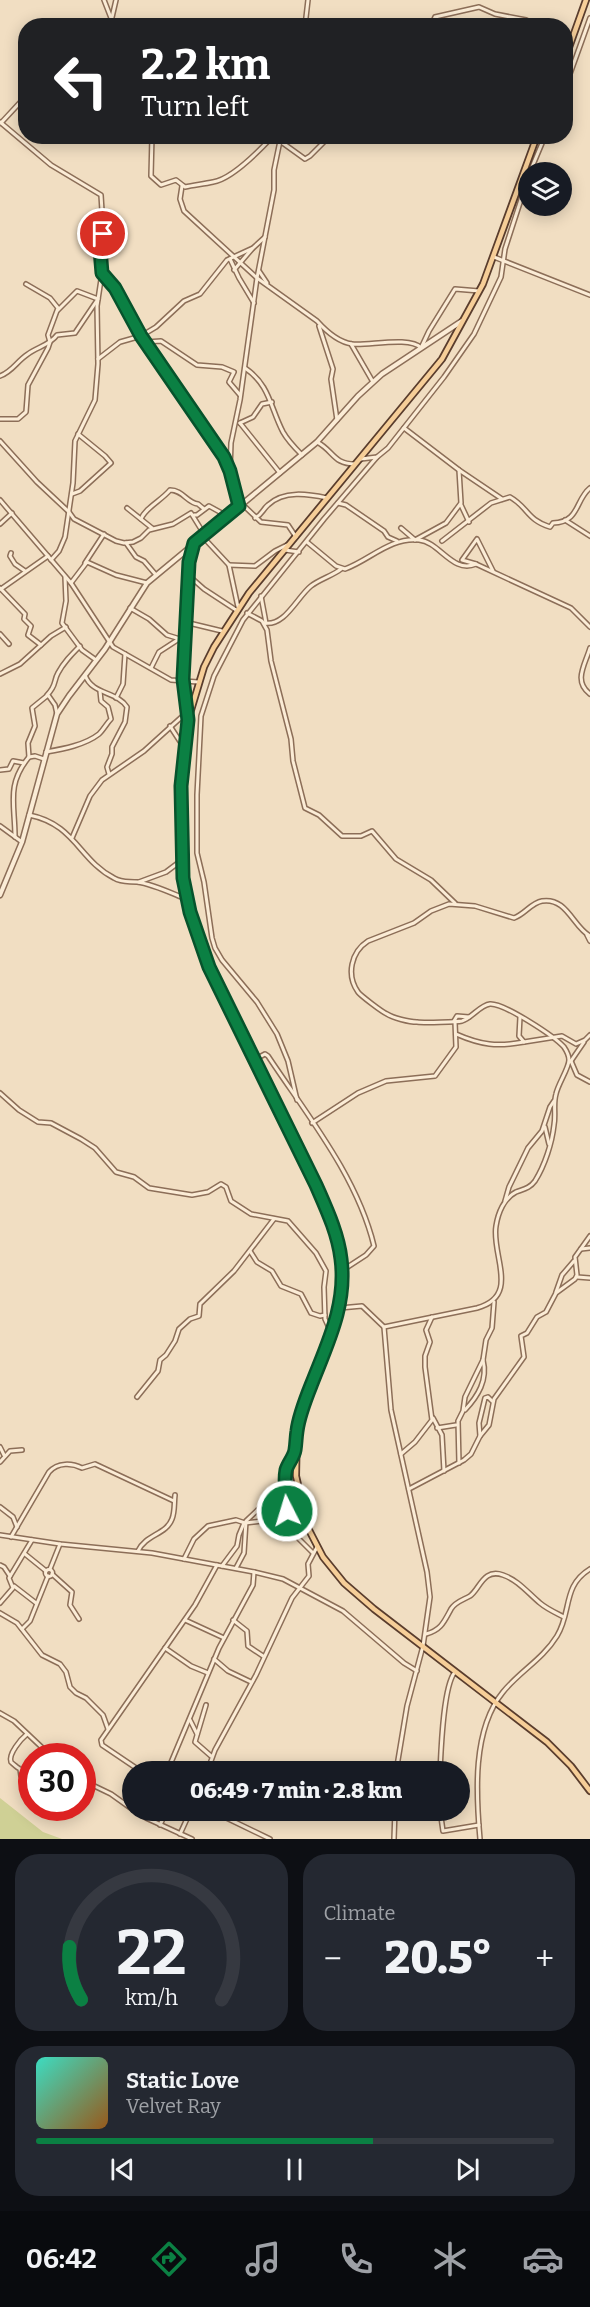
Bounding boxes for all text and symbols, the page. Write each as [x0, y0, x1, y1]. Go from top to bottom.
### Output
text: 2.2 km [141, 40, 270, 90]
icon: left [42, 42, 120, 120]
text: Turn left [141, 91, 249, 123]
map controls [518, 162, 572, 216]
button: layers [518, 162, 572, 216]
pin [77, 208, 128, 259]
icon: arrive [86, 217, 119, 250]
position arrow [255, 1479, 319, 1543]
speed limit sign: 30 [18, 1743, 96, 1821]
text: 06:49 · 7 min · 2.8 km [190, 1777, 402, 1804]
text: Climate [324, 1901, 395, 1925]
text: 22 [116, 1916, 186, 1991]
text: 20.5° [385, 1931, 492, 1985]
text: − [324, 1939, 342, 1979]
text: + [535, 1939, 554, 1979]
text: km/h [125, 1985, 178, 2011]
text: Static Love [126, 2067, 239, 2094]
text: Velvet Ray [126, 2094, 221, 2118]
icon: previous [106, 2153, 139, 2186]
icon: pause [278, 2153, 311, 2186]
icon: next [451, 2153, 484, 2186]
icon: directions [148, 2238, 190, 2280]
icon: music [242, 2238, 284, 2280]
icon: phone [335, 2238, 377, 2280]
icon: climate [429, 2238, 471, 2280]
icon: car [522, 2238, 564, 2280]
text: 06:42 [26, 2243, 97, 2275]

